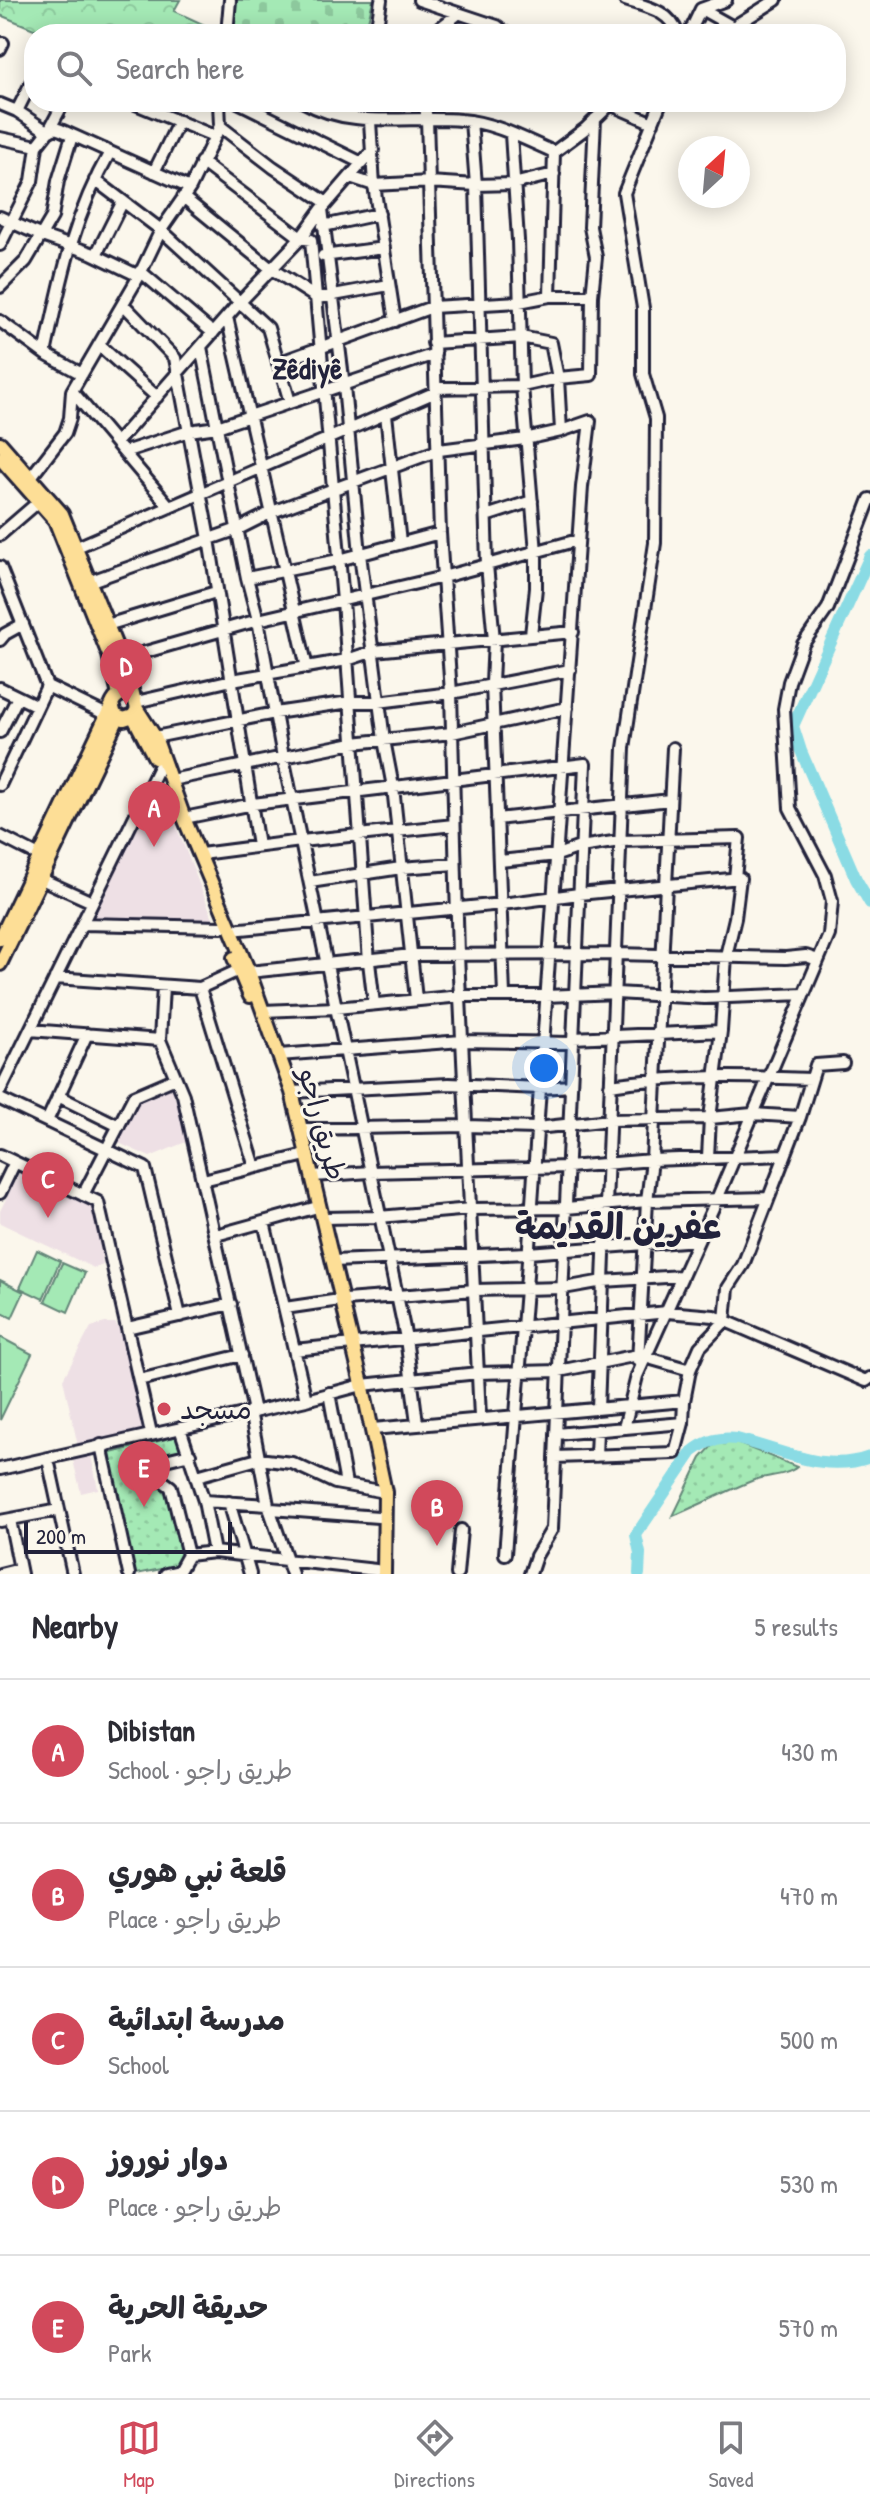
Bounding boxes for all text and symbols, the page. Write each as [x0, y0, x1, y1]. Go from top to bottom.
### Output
search box [24, 24, 846, 112]
icon: search [52, 46, 96, 90]
text: Search here [116, 48, 244, 88]
north arrow [678, 136, 750, 208]
district label: Zêdiyê [272, 348, 342, 389]
pin: D [100, 639, 152, 705]
pin: A [128, 781, 180, 847]
your location [524, 1048, 564, 1088]
street label: طريق راجو [289, 1062, 356, 1184]
pin: C [22, 1152, 74, 1218]
district label: عفرين القديمة [515, 1201, 721, 1250]
place label: مسجد [180, 1390, 252, 1428]
marker: مسجد [155, 1400, 173, 1418]
pin: E [118, 1441, 170, 1507]
pin: B [411, 1480, 463, 1546]
scale bar [24, 1518, 232, 1554]
text: 200 m [36, 1521, 86, 1551]
text: Nearby [32, 1603, 118, 1649]
text: 5 results [754, 1609, 838, 1644]
text: Dibistan [108, 1710, 195, 1750]
text: A [52, 1734, 64, 1769]
text: 430 m [781, 1734, 838, 1769]
text: School · طريق راجو [108, 1752, 292, 1787]
text: قلعة نبي هوري [108, 1851, 287, 1891]
text: B [51, 1878, 65, 1913]
text: 470 m [780, 1878, 838, 1913]
text: Place · طريق راجو [108, 1901, 282, 1936]
text: مدرسة ابتدائية [108, 1999, 285, 2039]
text: C [51, 2022, 65, 2057]
text: 500 m [780, 2022, 838, 2057]
text: School [108, 2047, 169, 2082]
text: دوار نوروز [108, 2139, 228, 2179]
text: D [52, 2166, 64, 2201]
text: 530 m [780, 2166, 838, 2201]
text: Place · طريق راجو [108, 2189, 282, 2224]
text: حديقة الحرية [108, 2287, 268, 2327]
text: E [52, 2310, 64, 2345]
text: 570 m [779, 2310, 838, 2345]
text: Park [108, 2335, 152, 2370]
tab: Map [117, 2416, 161, 2494]
tab: Directions [394, 2416, 475, 2494]
tab: Saved [708, 2416, 753, 2494]

